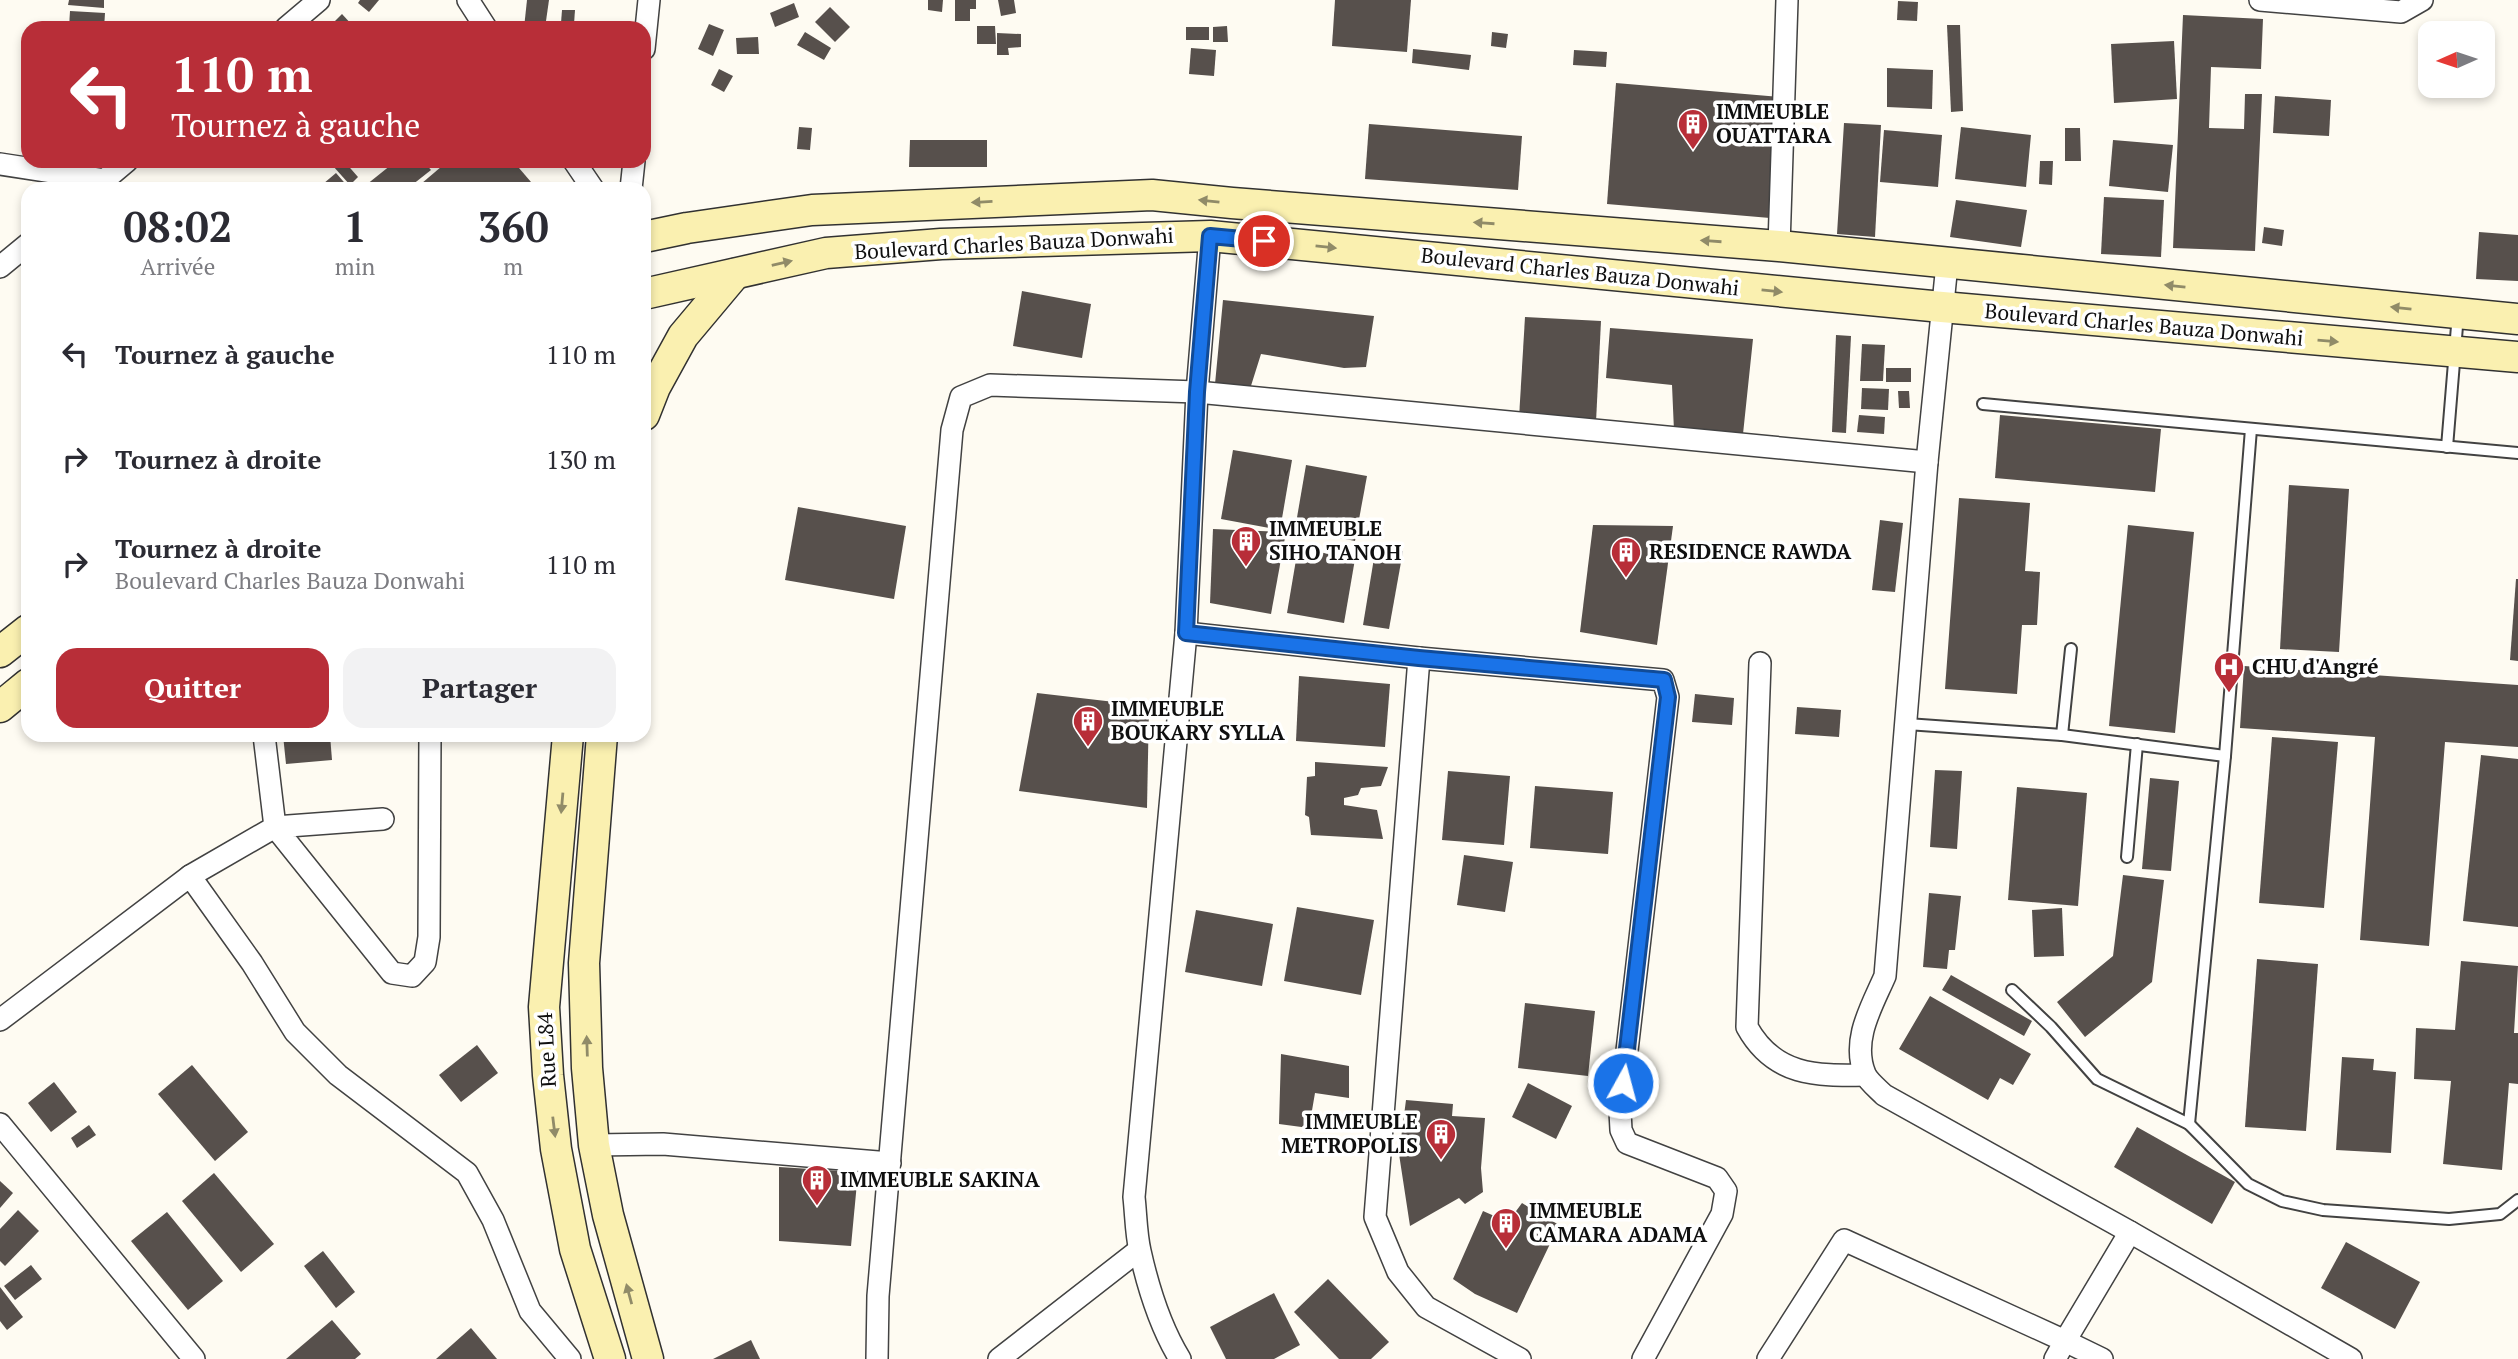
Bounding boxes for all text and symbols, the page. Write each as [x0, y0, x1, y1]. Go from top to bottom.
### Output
north arrow [2418, 21, 2496, 98]
map controls [2418, 21, 2495, 98]
text: 110 m [171, 41, 313, 106]
icon: left [56, 49, 147, 140]
place label: IMMEUBLE OUATTARA [1716, 97, 1832, 149]
text: Tournez à gauche [171, 104, 420, 146]
building icon: IMMEUBLE OUATTARA [1676, 107, 1710, 151]
one-way arrow [1197, 195, 1219, 206]
one-way arrow [970, 197, 992, 208]
text: 08:02 [123, 198, 233, 254]
text: 1 [343, 198, 367, 254]
text: 360 [478, 198, 549, 254]
pin [1234, 211, 1294, 271]
one-way arrow [1473, 217, 1495, 228]
street label: Boulevard Charles Bauza Donwahi [854, 221, 1174, 265]
icon: arrive [1245, 222, 1283, 260]
one-way arrow [1700, 235, 1722, 246]
street label: Boulevard Charles Bauza Donwahi [1420, 240, 1741, 302]
one-way arrow [1315, 242, 1337, 253]
text: Arrivée [141, 251, 215, 282]
text: min [335, 251, 375, 282]
text: m [503, 251, 523, 282]
one-way arrow [771, 258, 793, 269]
one-way arrow [2164, 280, 2186, 291]
one-way arrow [1761, 286, 1783, 297]
street label: Boulevard Charles Bauza Donwahi [1984, 296, 2305, 352]
one-way arrow [2390, 303, 2412, 314]
icon: left [56, 335, 94, 373]
one-way arrow [2317, 336, 2339, 347]
text: Tournez à gauche [115, 337, 335, 371]
text: 110 m [546, 337, 616, 371]
icon: right [56, 440, 94, 478]
text: Tournez à droite [115, 442, 321, 476]
text: 130 m [546, 442, 616, 476]
place label: IMMEUBLE SIHO TANOH [1269, 514, 1402, 566]
building icon: IMMEUBLE SIHO TANOH [1229, 524, 1263, 568]
text: Tournez à droite [115, 531, 321, 565]
building icon: RESIDENCE RAWDA [1609, 535, 1643, 579]
place label: RESIDENCE RAWDA [1649, 537, 1852, 565]
icon: right [56, 545, 94, 583]
text: 110 m [546, 547, 616, 581]
text: Boulevard Charles Bauza Donwahi [115, 565, 465, 596]
button: Quitter [56, 648, 329, 728]
button: Partager [343, 648, 616, 728]
hospital icon: CHU d'Angré [2212, 650, 2246, 694]
place label: CHU d'Angré [2252, 652, 2379, 680]
place label: IMMEUBLE BOUKARY SYLLA [1111, 694, 1286, 746]
building icon: IMMEUBLE BOUKARY SYLLA [1071, 704, 1105, 748]
one-way arrow [556, 792, 567, 814]
street label: Rue L84 [530, 1011, 562, 1088]
one-way arrow [581, 1035, 592, 1057]
position arrow [1586, 1046, 1660, 1120]
place label: IMMEUBLE METROPOLIS [1281, 1107, 1418, 1159]
one-way arrow [548, 1116, 559, 1138]
building icon: IMMEUBLE METROPOLIS [1424, 1117, 1458, 1161]
building icon: IMMEUBLE SAKINA [800, 1163, 834, 1207]
place label: IMMEUBLE SAKINA [840, 1165, 1040, 1193]
place label: IMMEUBLE CAMARA ADAMA [1529, 1196, 1708, 1248]
building icon: IMMEUBLE CAMARA ADAMA [1489, 1206, 1523, 1250]
one-way arrow [623, 1283, 634, 1305]

